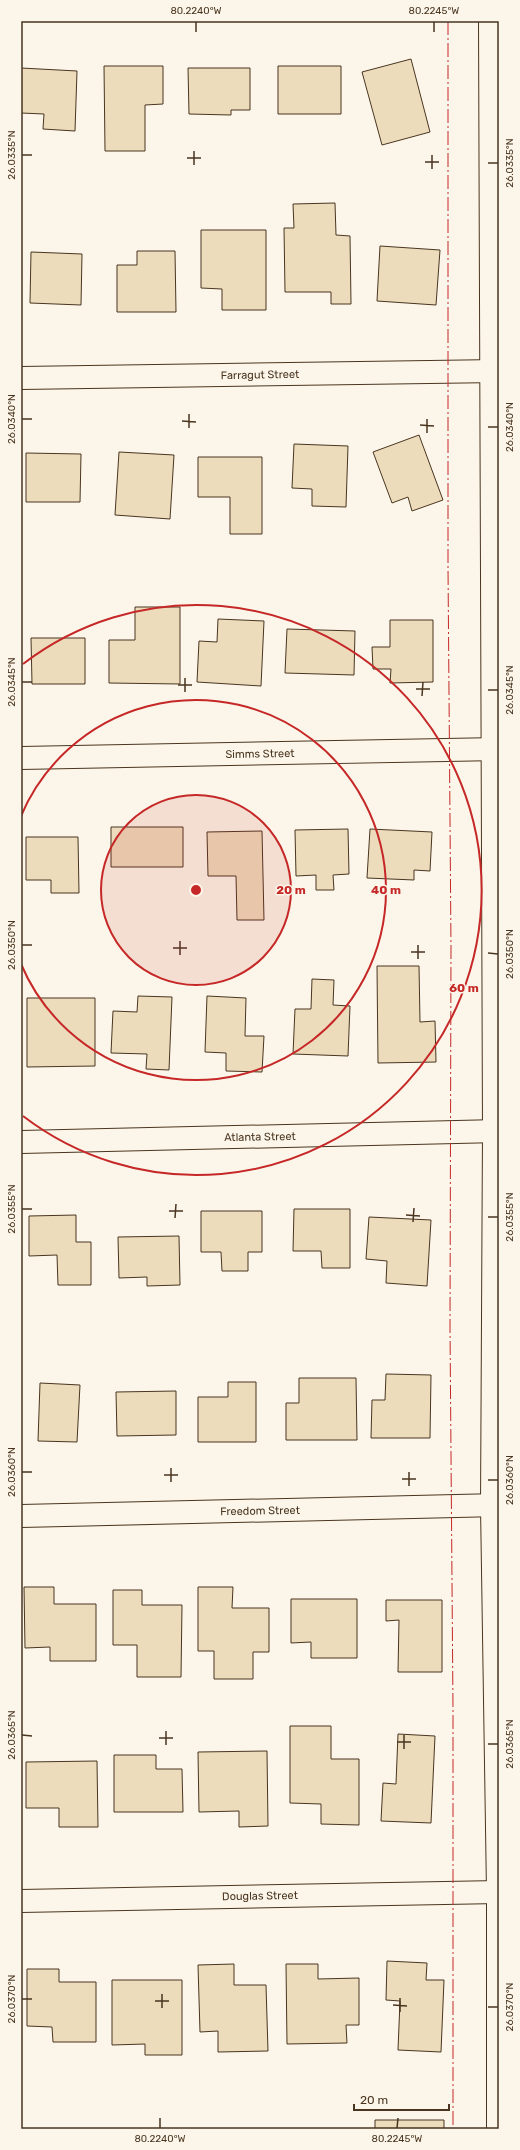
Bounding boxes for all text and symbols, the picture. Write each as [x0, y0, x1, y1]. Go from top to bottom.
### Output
text: 80.2240°W [170, 5, 222, 17]
text: 80.2245°W [409, 5, 459, 17]
text: 26.0335°N [6, 130, 18, 180]
text: 26.0335°N [504, 138, 516, 188]
street label: Farragut Street [221, 368, 300, 382]
text: 26.0340°N [6, 394, 18, 444]
text: 26.0340°N [504, 402, 516, 452]
text: 26.0345°N [6, 657, 18, 707]
text: 26.0345°N [504, 665, 516, 715]
street label: Simms Street [225, 747, 295, 761]
centre of rings [189, 883, 203, 897]
text: 20 m [276, 883, 306, 897]
text: 40 m [371, 883, 401, 897]
text: 26.0350°N [6, 920, 18, 970]
text: 26.0350°N [504, 929, 516, 979]
text: 60 m [449, 981, 479, 995]
street label: Atlanta Street [224, 1130, 297, 1144]
text: 26.0355°N [6, 1184, 18, 1234]
text: 26.0355°N [504, 1192, 516, 1242]
text: 26.0360°N [6, 1447, 18, 1497]
text: 26.0360°N [504, 1455, 516, 1505]
street label: Freedom Street [220, 1504, 301, 1518]
text: 26.0365°N [6, 1710, 18, 1760]
text: 26.0365°N [504, 1719, 516, 1769]
street label: Douglas Street [222, 1889, 299, 1903]
text: 26.0370°N [6, 1974, 18, 2023]
text: 26.0370°N [504, 1982, 516, 2031]
scale bar [354, 2086, 449, 2112]
text: 20 m [360, 2093, 388, 2107]
text: 80.2240°W [134, 2133, 186, 2145]
text: 80.2245°W [372, 2133, 422, 2145]

